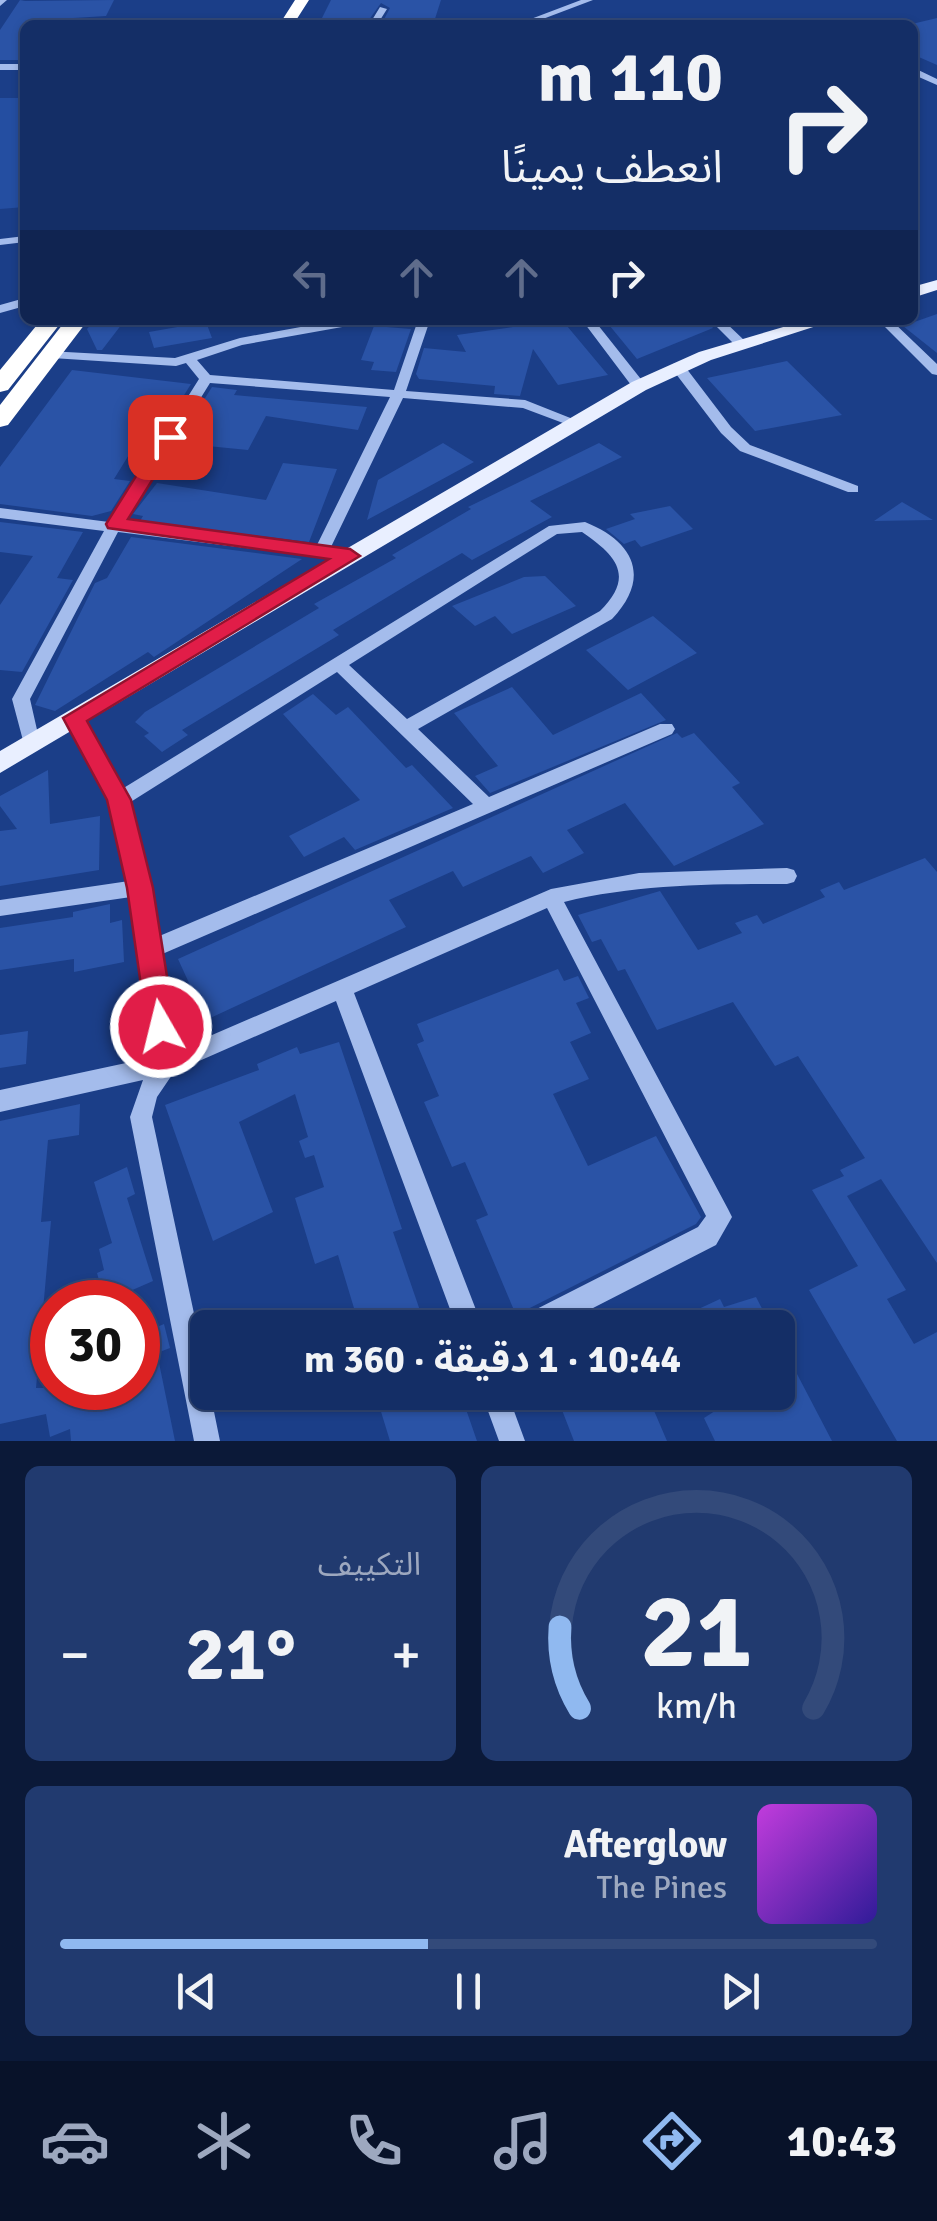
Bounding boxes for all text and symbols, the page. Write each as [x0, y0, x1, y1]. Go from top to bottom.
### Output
text: 110 m [538, 34, 723, 120]
icon: right [758, 60, 888, 190]
text: انعطف يمينًا [501, 140, 723, 195]
icon: left [284, 250, 339, 305]
icon: ahead [389, 250, 444, 305]
icon: ahead [494, 250, 549, 305]
icon: right [599, 250, 654, 305]
pin [128, 395, 213, 480]
icon: arrive [143, 410, 198, 465]
position arrow [109, 975, 213, 1079]
speed limit sign: 30 [30, 1280, 160, 1410]
text: 10:44 · 1 دقيقة · 360 m [304, 1336, 681, 1383]
text: التكييف [318, 1545, 421, 1584]
text: 21 [640, 1568, 753, 1696]
text: 21° [185, 1608, 296, 1701]
text: − [60, 1621, 90, 1689]
text: + [391, 1621, 421, 1689]
text: km/h [656, 1684, 737, 1728]
text: Afterglow [564, 1821, 727, 1868]
text: The Pines [596, 1868, 727, 1907]
icon: previous [169, 1964, 224, 2019]
icon: pause [441, 1964, 496, 2019]
icon: next [713, 1964, 768, 2019]
icon: car [40, 2106, 110, 2176]
icon: climate [189, 2106, 259, 2176]
icon: phone [339, 2106, 409, 2176]
icon: music [488, 2106, 558, 2176]
icon: directions [637, 2106, 707, 2176]
text: 10:43 [787, 2114, 897, 2169]

